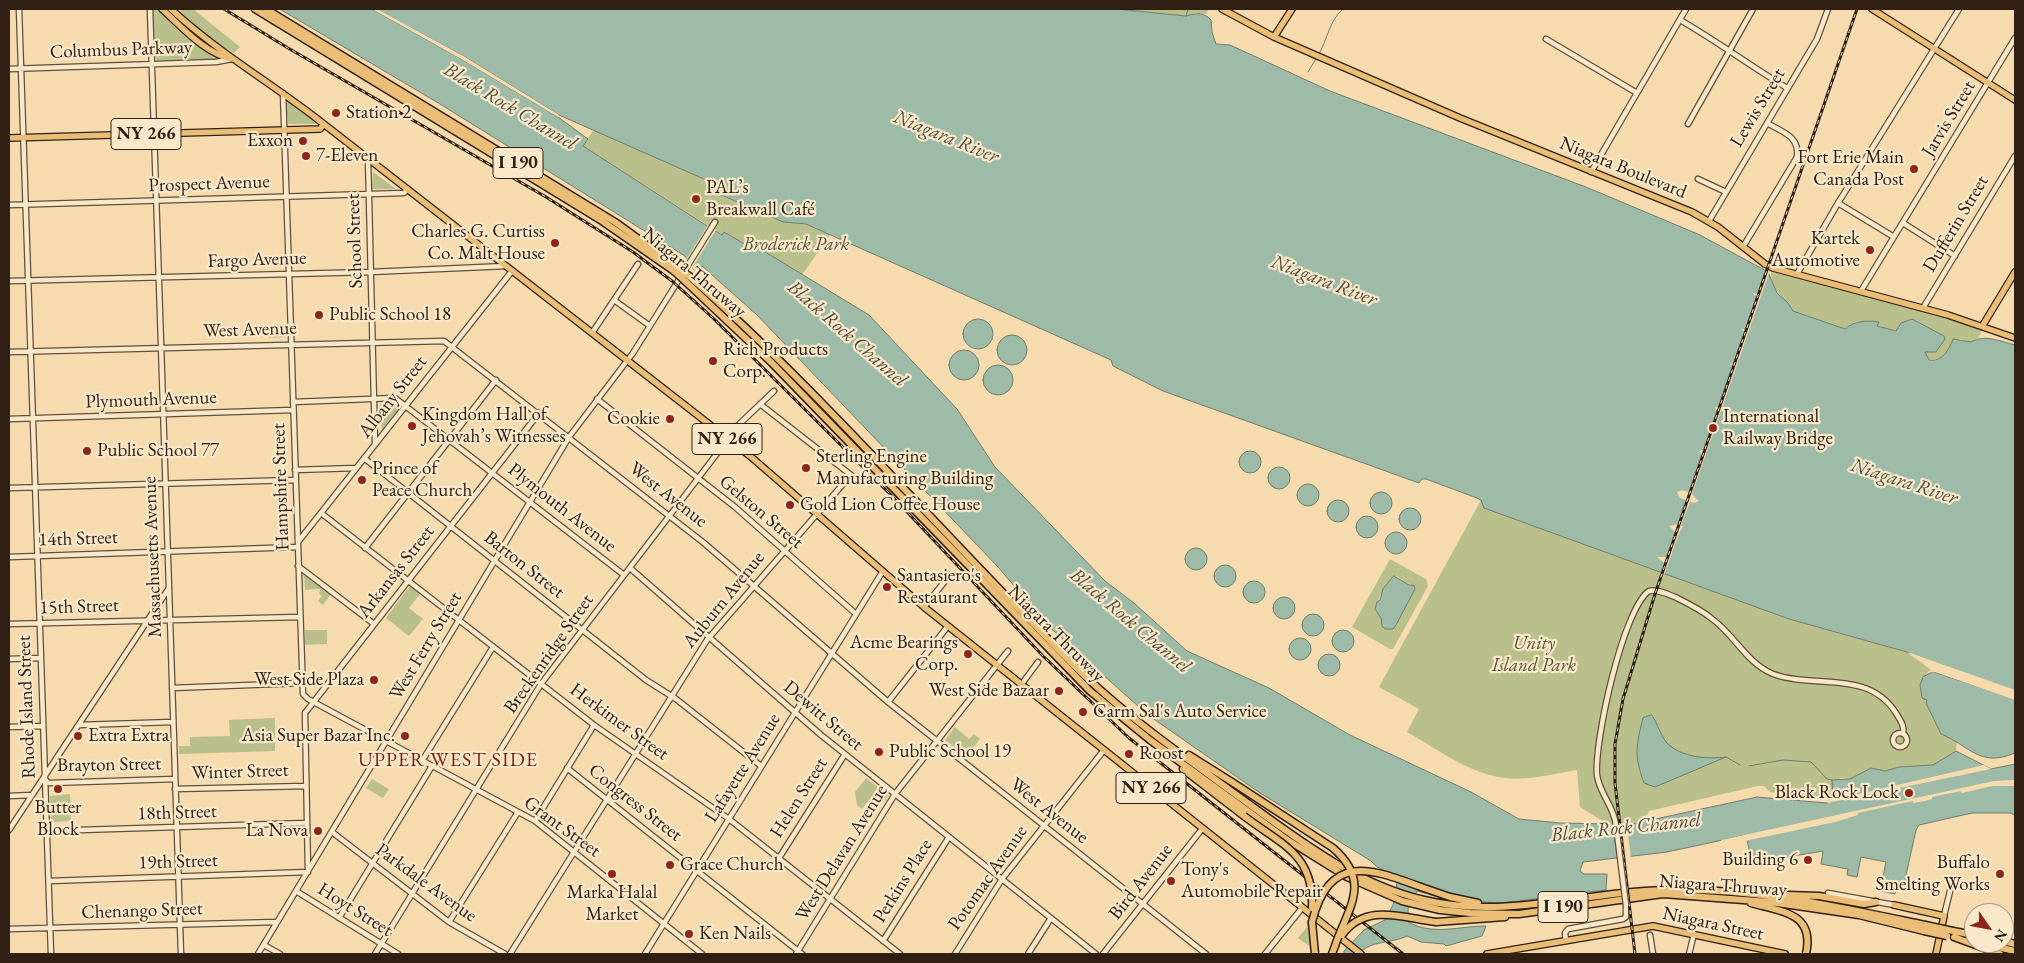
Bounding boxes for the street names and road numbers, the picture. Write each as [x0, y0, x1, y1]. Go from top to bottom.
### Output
street label: Columbus Parkway [49, 36, 193, 64]
street label: Lewis Street [1726, 64, 1790, 152]
street label: Jarvis Street [1917, 77, 1981, 161]
road number: NY 266 [111, 118, 181, 150]
street label: Niagara Boulevard [1556, 132, 1690, 204]
road number: I 190 [493, 148, 543, 178]
street label: Prospect Avenue [148, 170, 270, 198]
street label: Dufferin Street [1918, 172, 1994, 276]
street label: School Street [342, 193, 368, 289]
street label: Niagara Thruway [638, 223, 750, 323]
street label: Fargo Avenue [207, 247, 307, 273]
street label: West Avenue [203, 317, 297, 343]
street label: Albany Street [354, 351, 432, 443]
street label: Plymouth Avenue [85, 386, 217, 414]
street label: Hampshire Street [267, 423, 295, 551]
road number: NY 266 [692, 424, 762, 454]
street label: West Avenue [624, 457, 712, 533]
street label: Plymouth Avenue [503, 458, 621, 558]
street label: Gelston Street [714, 470, 808, 554]
street label: Massachusetts Avenue [139, 476, 167, 638]
street label: Arkansas Street [353, 521, 439, 623]
street label: 14th Street [38, 526, 118, 552]
street label: Barton Street [479, 526, 569, 604]
street label: Auburn Avenue [678, 547, 770, 653]
street label: Niagara Thruway [1003, 581, 1109, 687]
street label: West Ferry Street [385, 588, 467, 704]
street label: Breckenridge Street [499, 590, 599, 718]
street label: 15th Street [39, 594, 119, 620]
street label: Rhode Island Street [13, 635, 41, 779]
street label: Dewitt Street [779, 676, 867, 756]
street label: Herkimer Street [565, 678, 673, 766]
street label: Lafayette Avenue [700, 709, 786, 827]
street label: Brayton Street [57, 753, 161, 777]
street label: Helen Street [765, 754, 833, 842]
street label: Winter Street [191, 759, 289, 785]
street label: Congress Street [584, 759, 686, 847]
road number: NY 266 [1116, 772, 1186, 804]
street label: West Avenue [1005, 773, 1093, 849]
street label: West Delavan Avenue [791, 781, 893, 925]
street label: Grant Street [519, 792, 605, 862]
street label: 18th Street [137, 800, 217, 826]
street label: Potomac Avenue [943, 821, 1033, 935]
street label: Perkins Place [868, 835, 938, 927]
street label: Parkdale Avenue [371, 839, 481, 927]
street label: Bird Avenue [1104, 839, 1178, 925]
street label: 19th Street [138, 849, 218, 875]
street label: Niagara Thruway [1658, 870, 1788, 902]
street label: Hoyt Street [313, 878, 397, 942]
road number: I 190 [1538, 892, 1588, 922]
street label: Chenango Street [81, 897, 203, 925]
street label: Niagara Street [1660, 902, 1766, 946]

